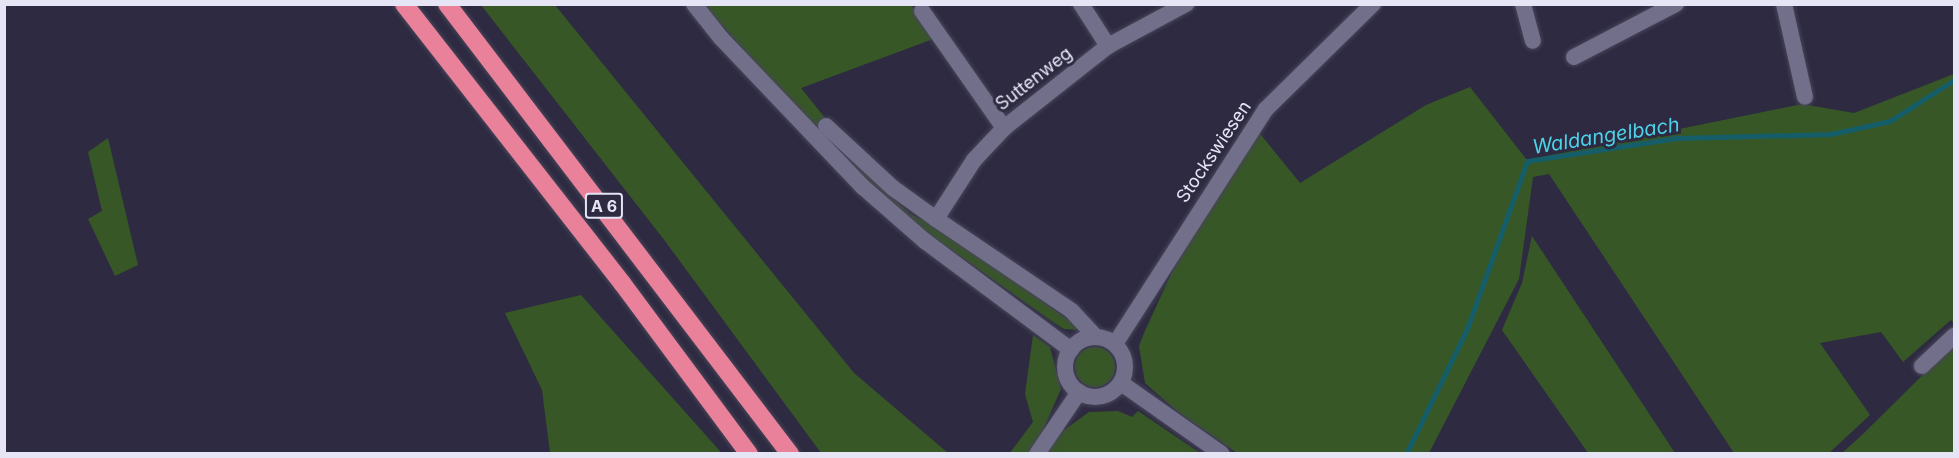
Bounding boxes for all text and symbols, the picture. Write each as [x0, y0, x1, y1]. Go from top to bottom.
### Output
street label: Suttenweg [992, 43, 1076, 115]
street label: Stockswiesen [1172, 97, 1256, 207]
water label: Waldangelbach [1531, 113, 1681, 159]
road number: A 6 [584, 193, 624, 219]

